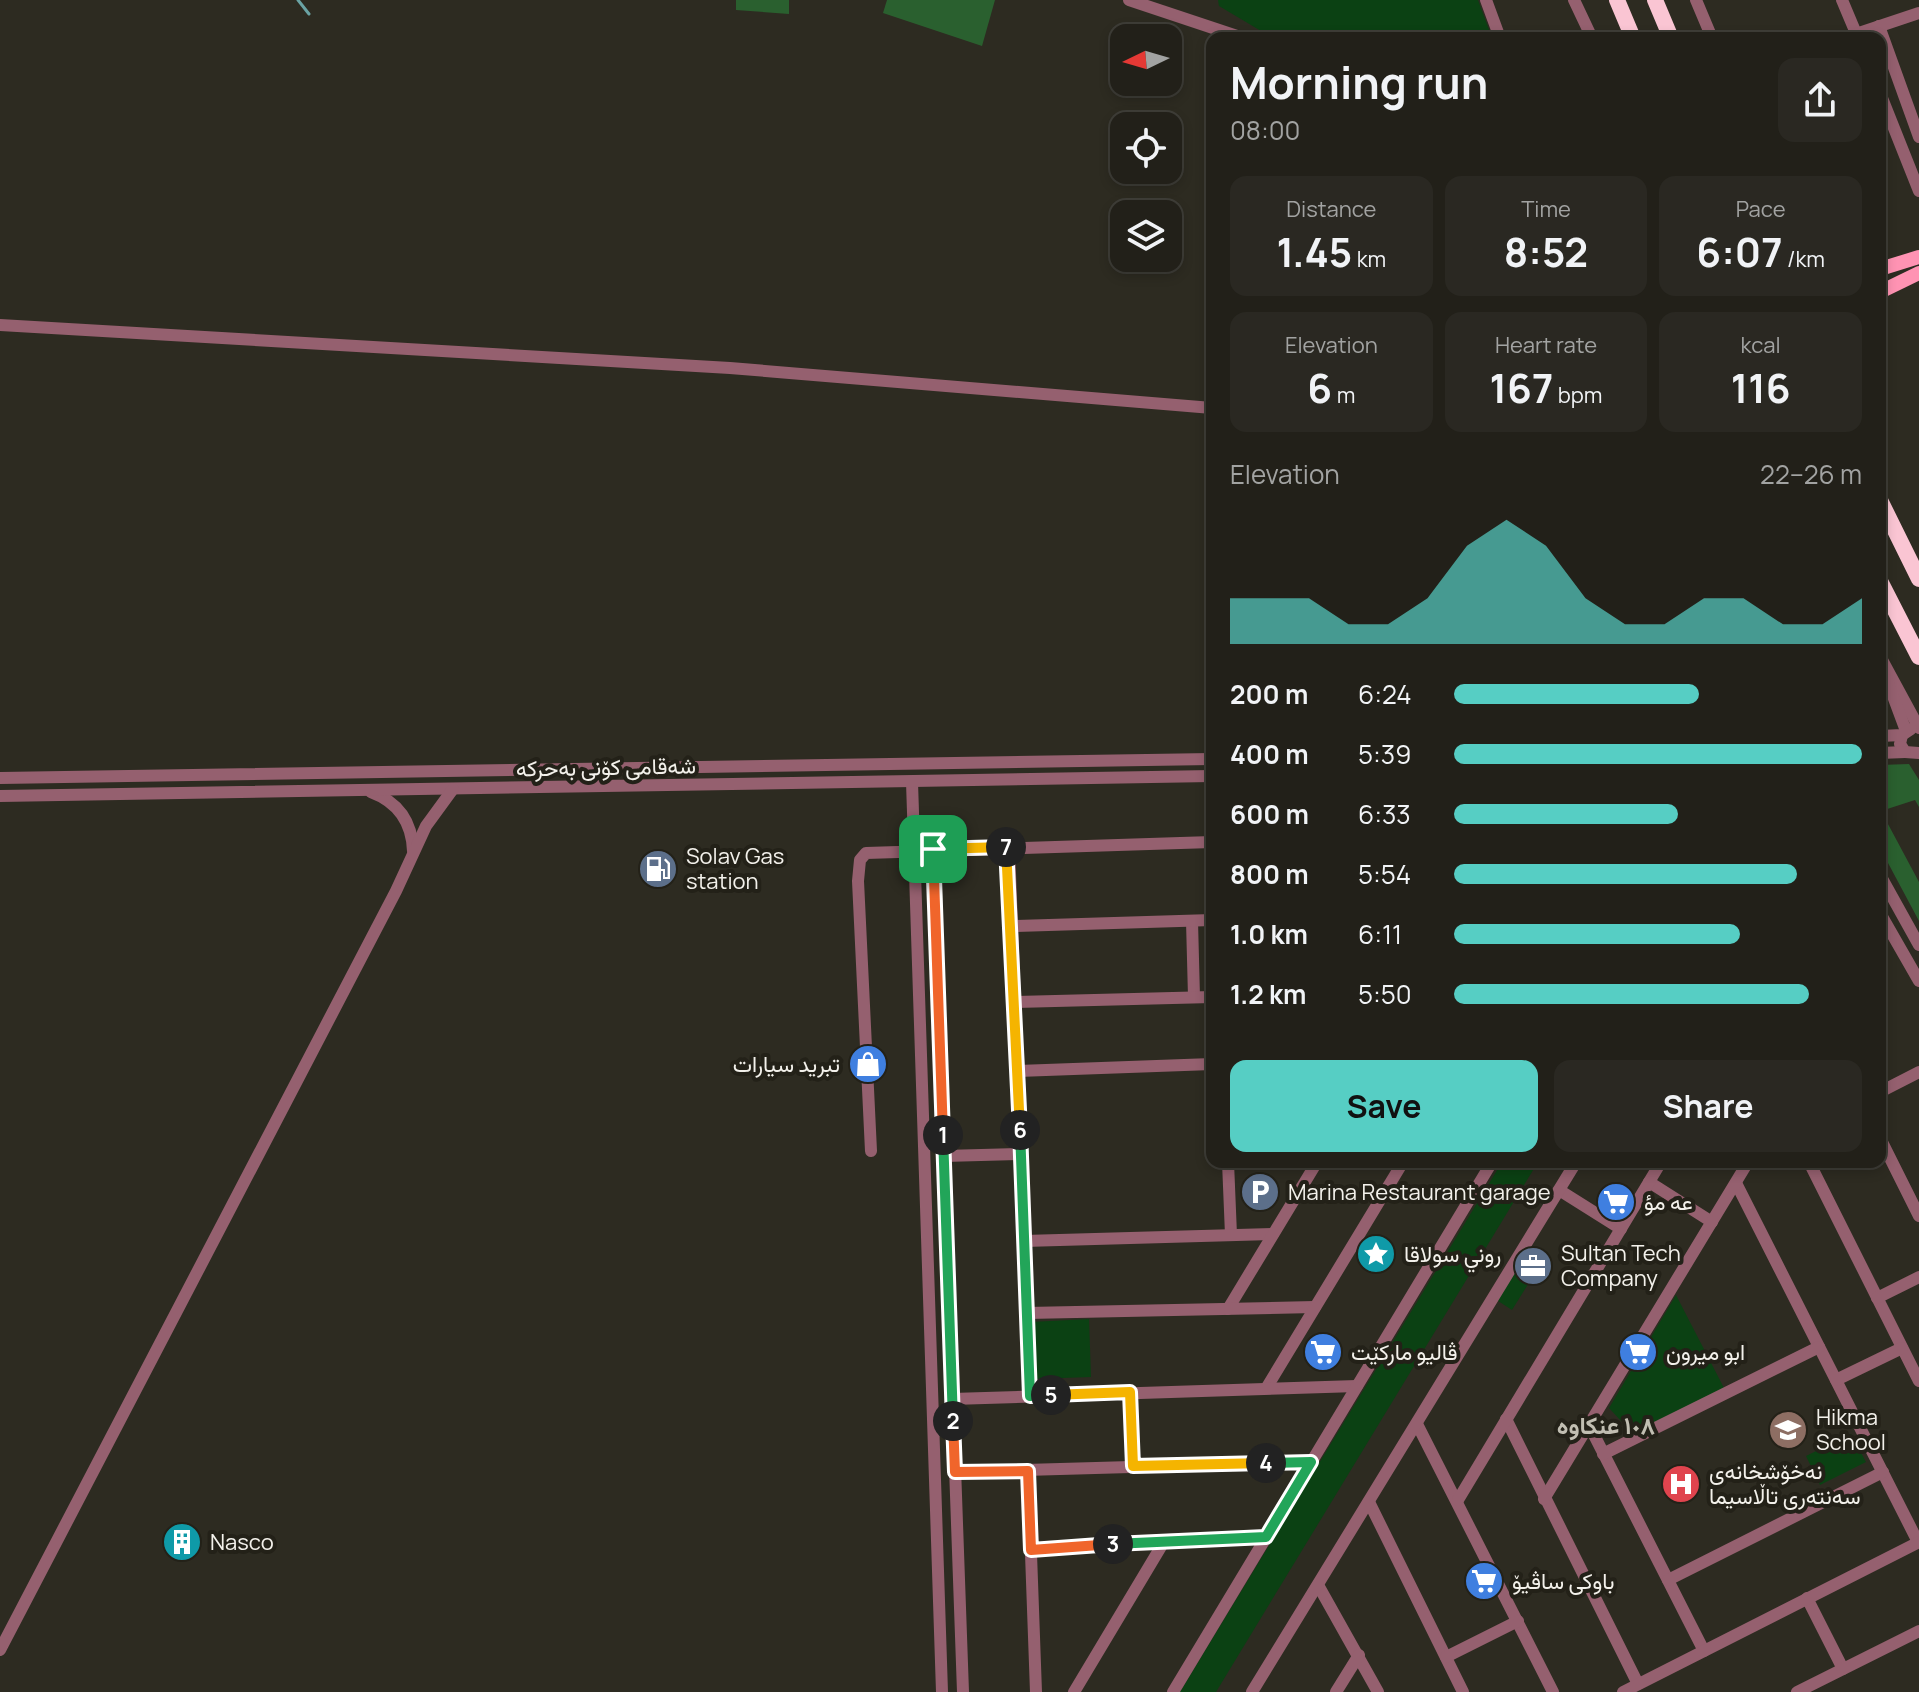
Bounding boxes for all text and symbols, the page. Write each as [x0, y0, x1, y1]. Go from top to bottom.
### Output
north arrow [1110, 24, 1182, 96]
map controls [1110, 24, 1182, 272]
text: Morning run [1230, 52, 1488, 112]
button: share [1778, 58, 1862, 142]
button: locate [1110, 112, 1182, 184]
text: 08:00 [1230, 112, 1300, 148]
text: Distance [1286, 194, 1376, 224]
text: Time [1521, 194, 1571, 224]
text: Pace [1736, 194, 1786, 224]
button: layers [1110, 200, 1182, 272]
text: 1.45 [1276, 224, 1352, 279]
text: 8:52 [1504, 224, 1588, 279]
text: 6:07 [1696, 224, 1783, 279]
text: km [1352, 244, 1386, 274]
text: /km [1783, 244, 1825, 274]
text: Elevation [1285, 330, 1378, 360]
text: Heart rate [1495, 330, 1597, 360]
text: kcal [1741, 330, 1781, 360]
text: 6 [1307, 360, 1332, 415]
text: 167 [1490, 360, 1553, 415]
text: 116 [1731, 360, 1791, 415]
text: m [1332, 380, 1355, 410]
text: bpm [1553, 380, 1602, 410]
text: Elevation [1230, 456, 1340, 492]
text: 22–26 m [1760, 456, 1862, 492]
text: 200 m [1230, 676, 1308, 712]
text: 6:24 [1358, 676, 1412, 712]
text: 400 m [1230, 736, 1309, 772]
text: 5:39 [1358, 736, 1411, 772]
street label: شەقامی کۆنی بەحرکە [516, 750, 696, 784]
text: 600 m [1230, 796, 1309, 832]
text: 6:33 [1358, 796, 1411, 832]
pin [899, 815, 967, 883]
icon: arrive [911, 827, 955, 871]
pin: 7 [986, 827, 1026, 867]
text: 7 [1000, 832, 1012, 862]
place label: Solav Gas station [686, 841, 784, 896]
fuel station icon: Solav Gas station [637, 848, 679, 890]
text: 800 m [1230, 856, 1309, 892]
text: 5:54 [1358, 856, 1411, 892]
text: 1.0 km [1230, 916, 1308, 952]
text: 6:11 [1358, 916, 1402, 952]
text: 1.2 km [1230, 976, 1306, 1012]
text: 5:50 [1358, 976, 1412, 1012]
shop icon: تبريد سيارات [847, 1043, 889, 1085]
place label: تبريد سيارات [733, 1049, 840, 1079]
button: Save [1230, 1060, 1538, 1152]
button: Share [1554, 1060, 1862, 1152]
pin: 6 [1000, 1110, 1040, 1150]
pin: 1 [923, 1115, 963, 1155]
text: 6 [1013, 1115, 1027, 1145]
text: 1 [938, 1120, 948, 1150]
parking icon: Marina Restaurant garage [1239, 1171, 1281, 1213]
place label: Marina Restaurant garage [1288, 1177, 1551, 1207]
supermarket icon: عه مؤ [1595, 1181, 1637, 1223]
place label: عه مؤ [1644, 1187, 1693, 1217]
place icon: روني سولاقا [1355, 1233, 1397, 1275]
place label: Sultan Tech Company [1561, 1238, 1681, 1293]
place label: روني سولاقا [1404, 1239, 1501, 1273]
office icon: Sultan Tech Company [1512, 1245, 1554, 1287]
supermarket icon: ڤالیو مارکێت [1302, 1331, 1344, 1373]
supermarket icon: ابو ميرون [1617, 1331, 1659, 1373]
place label: ڤالیو مارکێت [1351, 1337, 1458, 1367]
place label: ابو ميرون [1666, 1337, 1745, 1367]
pin: 5 [1031, 1375, 1071, 1415]
text: 5 [1045, 1380, 1057, 1410]
pin: 2 [933, 1401, 973, 1441]
place label: Hikma School [1816, 1402, 1886, 1457]
text: 2 [946, 1406, 960, 1436]
district label: ١٠٨ عنکاوە [1557, 1408, 1656, 1441]
school or university icon: Hikma School [1767, 1409, 1809, 1451]
pin: 4 [1246, 1443, 1286, 1483]
text: 4 [1259, 1448, 1273, 1478]
place label: نەخۆشخانەی سەنتەری تاڵاسیما [1709, 1456, 1861, 1511]
hospital icon: نەخۆشخانەی سەنتەری تاڵاسیما [1660, 1463, 1702, 1505]
building icon: Nasco [161, 1521, 203, 1563]
pin: 3 [1093, 1524, 1133, 1564]
place label: Nasco [210, 1527, 274, 1557]
text: 3 [1107, 1529, 1119, 1559]
supermarket icon: باوکی ساڤیۆ [1463, 1560, 1505, 1602]
place label: باوکی ساڤیۆ [1512, 1566, 1615, 1596]

